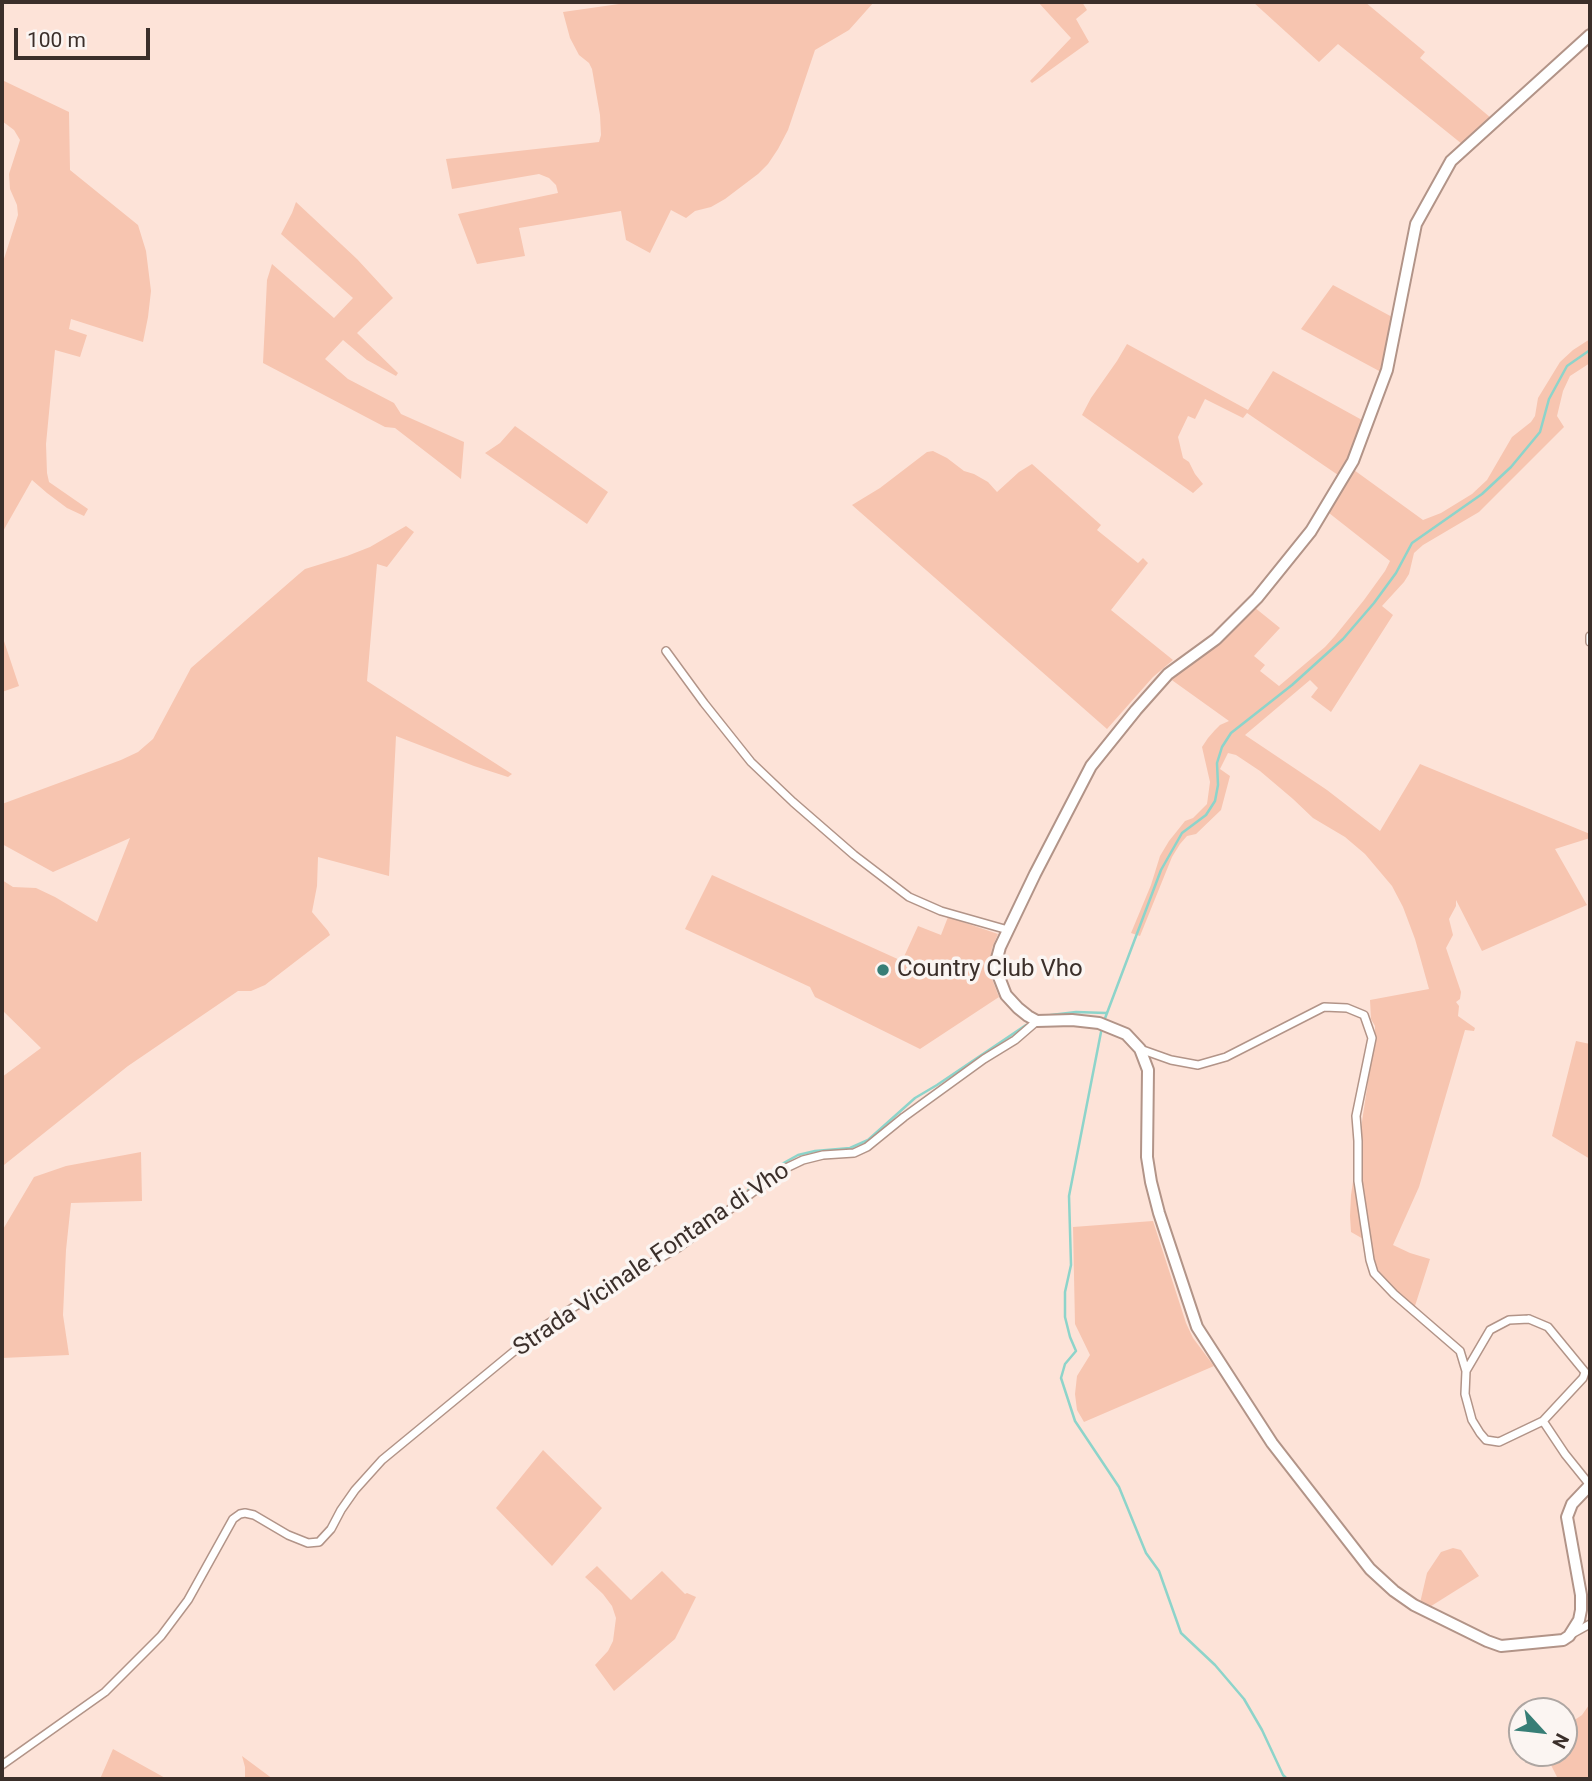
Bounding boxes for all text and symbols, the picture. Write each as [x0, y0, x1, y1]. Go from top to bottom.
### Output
scale bar [18, 14, 154, 58]
text: 100 m [27, 28, 86, 52]
place label: Country Club Vho [897, 956, 1083, 984]
marker: Country Club Vho [875, 962, 891, 978]
street label: Strada Vicinale Fontana di Vho [509, 1157, 795, 1363]
north arrow [1508, 1697, 1578, 1767]
text: N [1547, 1730, 1574, 1752]

